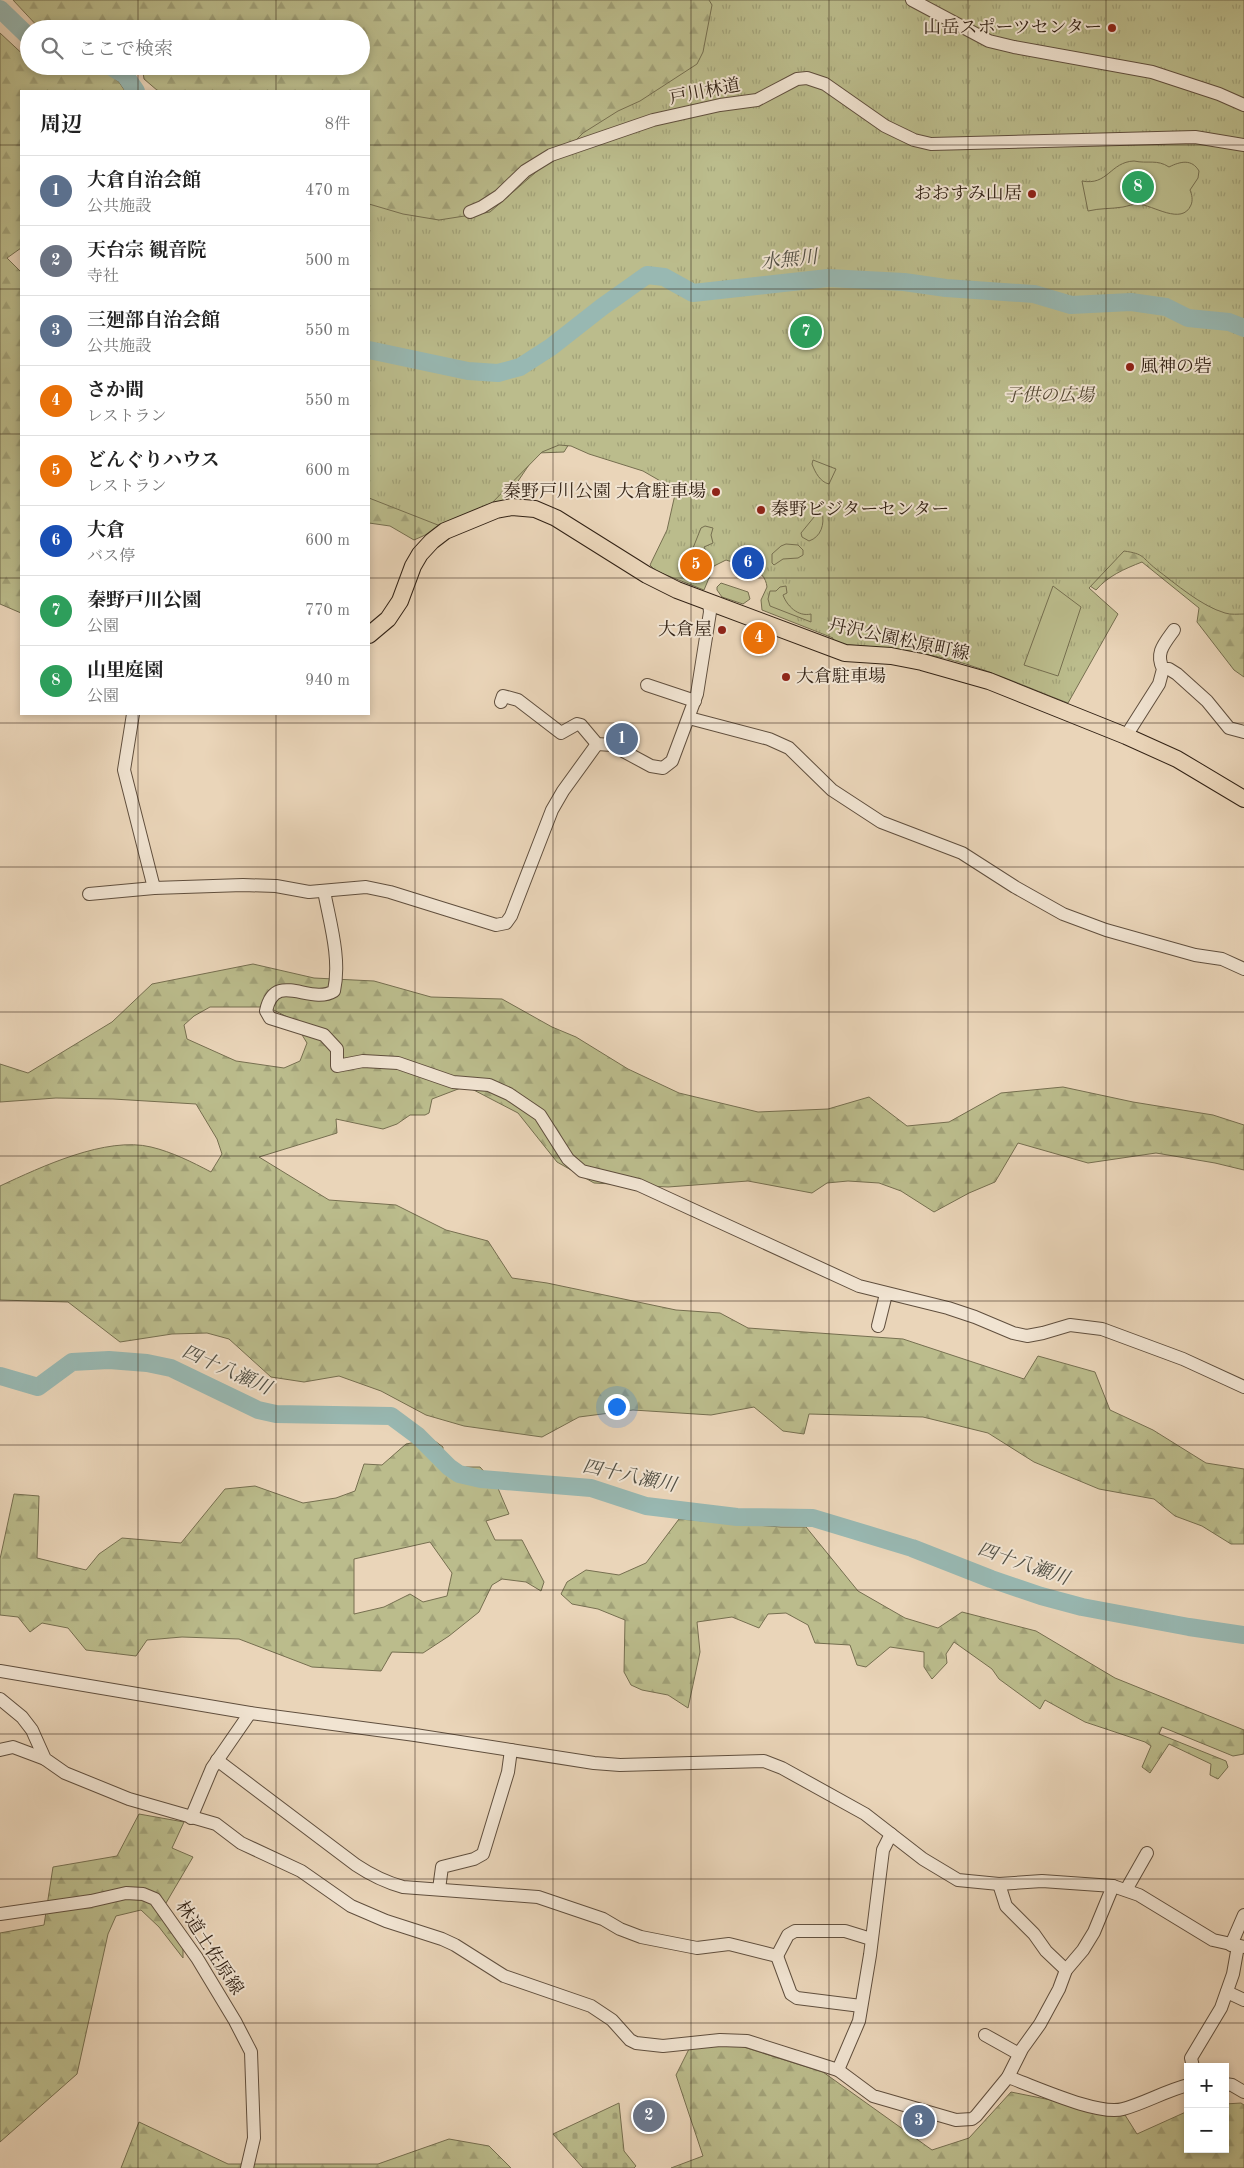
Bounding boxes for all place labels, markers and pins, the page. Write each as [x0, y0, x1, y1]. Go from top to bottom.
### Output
place label: 山岳スポーツセンター [923, 17, 1102, 37]
marker: 山岳スポーツセンター [1106, 22, 1118, 34]
pin: 8 [1122, 168, 1154, 206]
place label: おおすみ山居 [914, 184, 1022, 203]
marker: おおすみ山居 [1026, 188, 1038, 200]
pin: 7 [790, 313, 822, 351]
place label: 風神の砦 [1140, 356, 1212, 376]
marker: 風神の砦 [1124, 361, 1136, 373]
place label: 秦野戸川公園 大倉駐車場 [503, 481, 706, 501]
marker: 秦野戸川公園 大倉駐車場 [710, 486, 722, 498]
place label: 秦野ビジターセンター [771, 499, 949, 519]
marker: 秦野ビジターセンター [755, 504, 767, 516]
pin: 6 [732, 544, 764, 582]
pin: 5 [680, 546, 712, 584]
place label: 大倉屋 [658, 619, 712, 639]
pin: 4 [743, 619, 775, 657]
marker: 大倉屋 [716, 624, 728, 636]
place label: 大倉駐車場 [796, 666, 886, 686]
marker: 大倉駐車場 [780, 671, 792, 683]
pin: 1 [606, 720, 638, 758]
pin: 2 [633, 2097, 665, 2135]
pin: 3 [903, 2102, 935, 2140]

